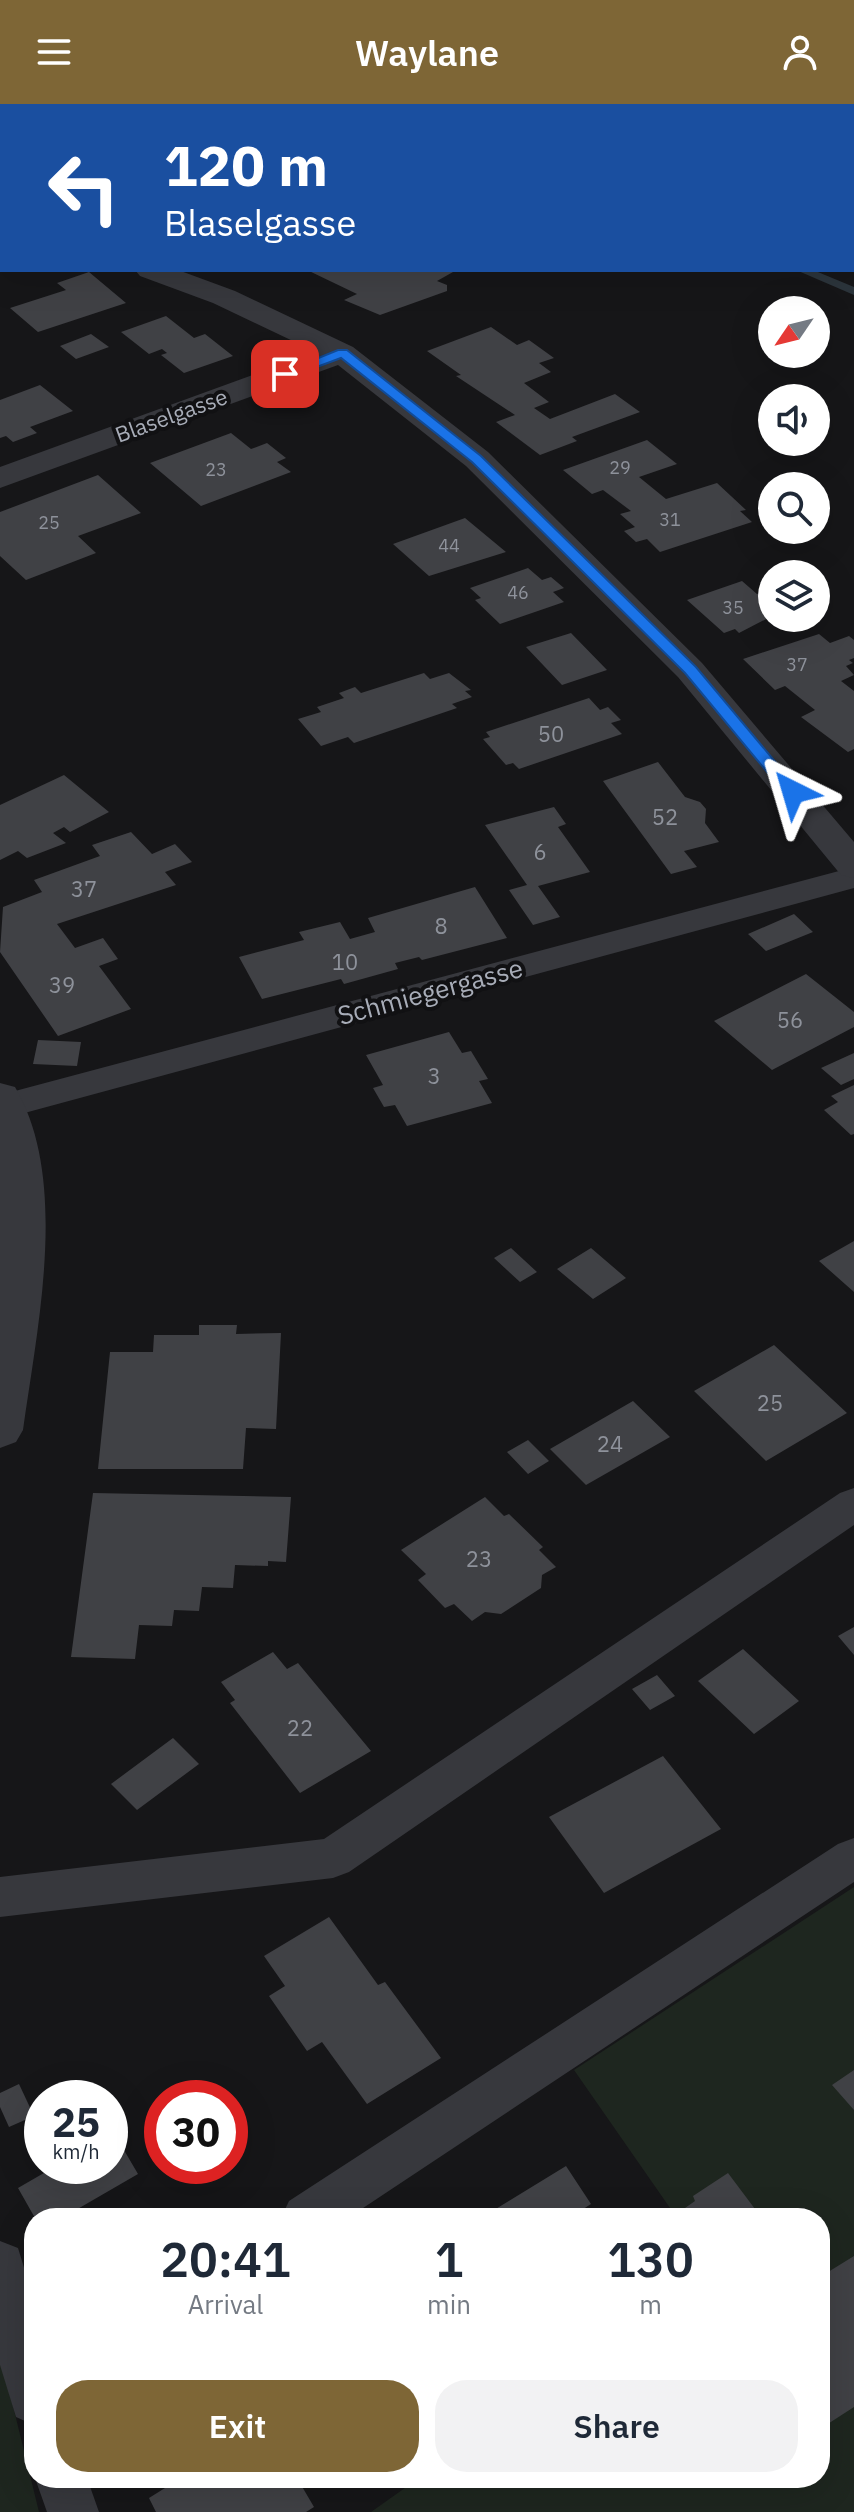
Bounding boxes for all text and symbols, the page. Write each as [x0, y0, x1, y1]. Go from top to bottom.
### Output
text: Waylane [355, 29, 499, 76]
icon: menu [32, 30, 76, 74]
icon: person [778, 30, 822, 74]
text: 120 m [164, 129, 328, 201]
icon: left [32, 136, 136, 240]
text: Blaselgasse [164, 199, 356, 246]
north arrow [758, 296, 830, 368]
map controls [758, 296, 830, 632]
pin [251, 340, 319, 408]
icon: arrive [263, 352, 307, 396]
street label: Blaselgasse [111, 381, 231, 449]
button: sound [758, 384, 830, 456]
house number: 29 [609, 456, 631, 479]
house number: 23 [205, 458, 227, 481]
button: search [758, 472, 830, 544]
house number: 31 [659, 508, 681, 531]
house number: 25 [38, 511, 60, 534]
house number: 44 [438, 534, 460, 557]
button: layers [758, 560, 830, 632]
house number: 46 [507, 581, 529, 604]
house number: 35 [722, 596, 744, 619]
house number: 37 [786, 653, 808, 676]
house number: 50 [538, 719, 564, 748]
position arrow [751, 750, 835, 834]
house number: 52 [652, 802, 678, 831]
house number: 6 [533, 837, 547, 866]
house number: 37 [71, 874, 97, 903]
house number: 8 [434, 911, 448, 940]
house number: 10 [332, 947, 358, 976]
street label: Schmiegergasse [334, 950, 526, 1032]
house number: 39 [49, 970, 75, 999]
house number: 56 [777, 1005, 803, 1034]
house number: 3 [427, 1061, 441, 1090]
house number: 25 [757, 1388, 783, 1417]
house number: 24 [597, 1429, 623, 1458]
house number: 23 [466, 1544, 492, 1573]
house number: 22 [287, 1713, 313, 1742]
speed limit sign: 30 [144, 2080, 248, 2184]
text: 25 [52, 2096, 100, 2148]
text: km/h [52, 2138, 100, 2165]
text: 20:41 [160, 2228, 291, 2290]
text: 1 [435, 2228, 463, 2290]
text: 130 [607, 2228, 694, 2290]
text: Arrival [188, 2287, 263, 2321]
text: min [427, 2287, 471, 2321]
text: m [639, 2287, 662, 2321]
button: Exit [56, 2380, 419, 2472]
button: Share [435, 2380, 798, 2472]

